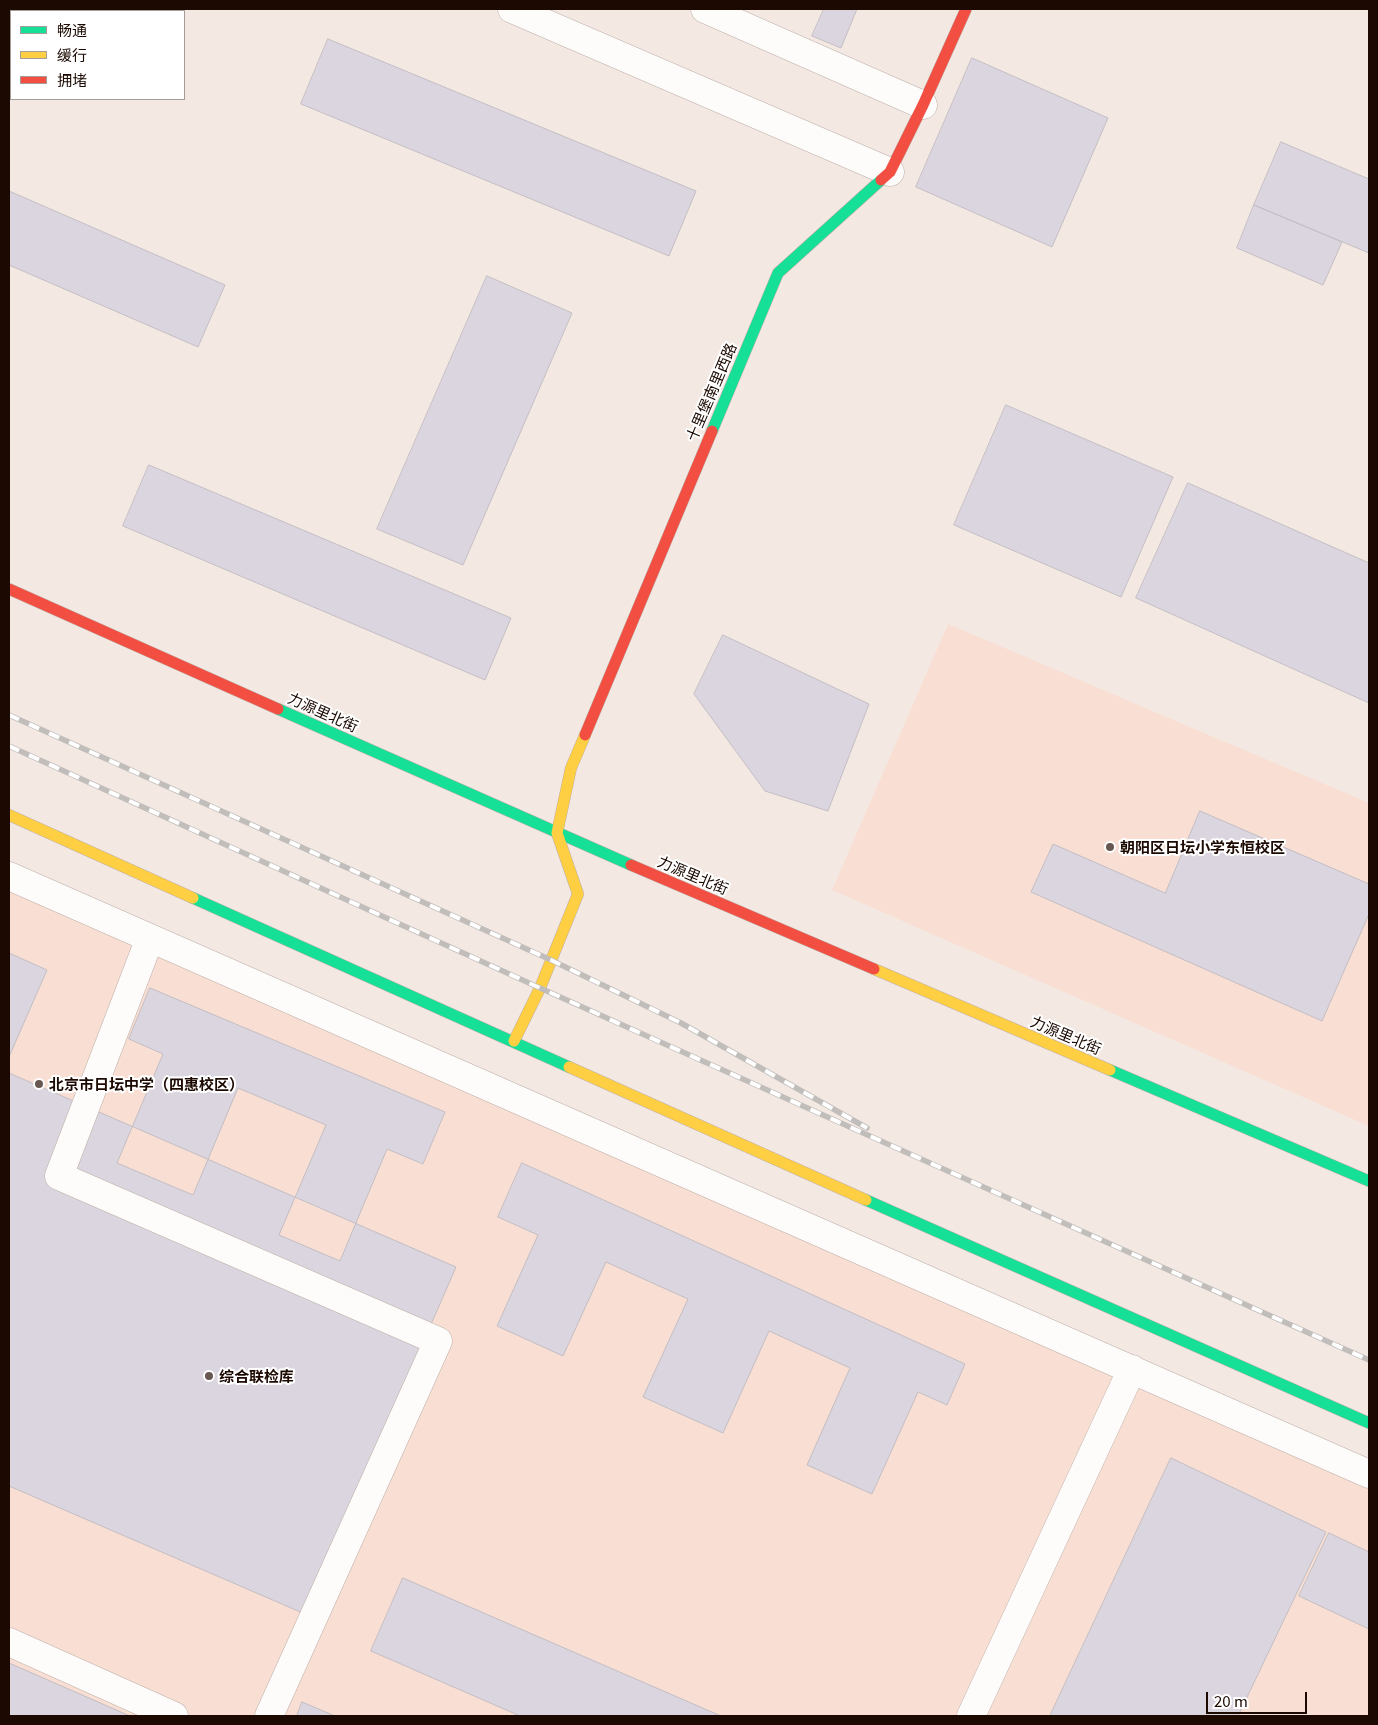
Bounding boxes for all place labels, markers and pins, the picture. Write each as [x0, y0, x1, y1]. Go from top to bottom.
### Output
place label: 朝阳区日坛小学东恒校区 [1120, 838, 1285, 856]
marker: 朝阳区日坛小学东恒校区 [1104, 841, 1116, 853]
place label: 北京市日坛中学（四惠校区） [49, 1075, 244, 1093]
marker: 北京市日坛中学（四惠校区） [33, 1078, 45, 1090]
place label: 综合联检库 [219, 1367, 294, 1385]
marker: 综合联检库 [203, 1370, 215, 1382]

